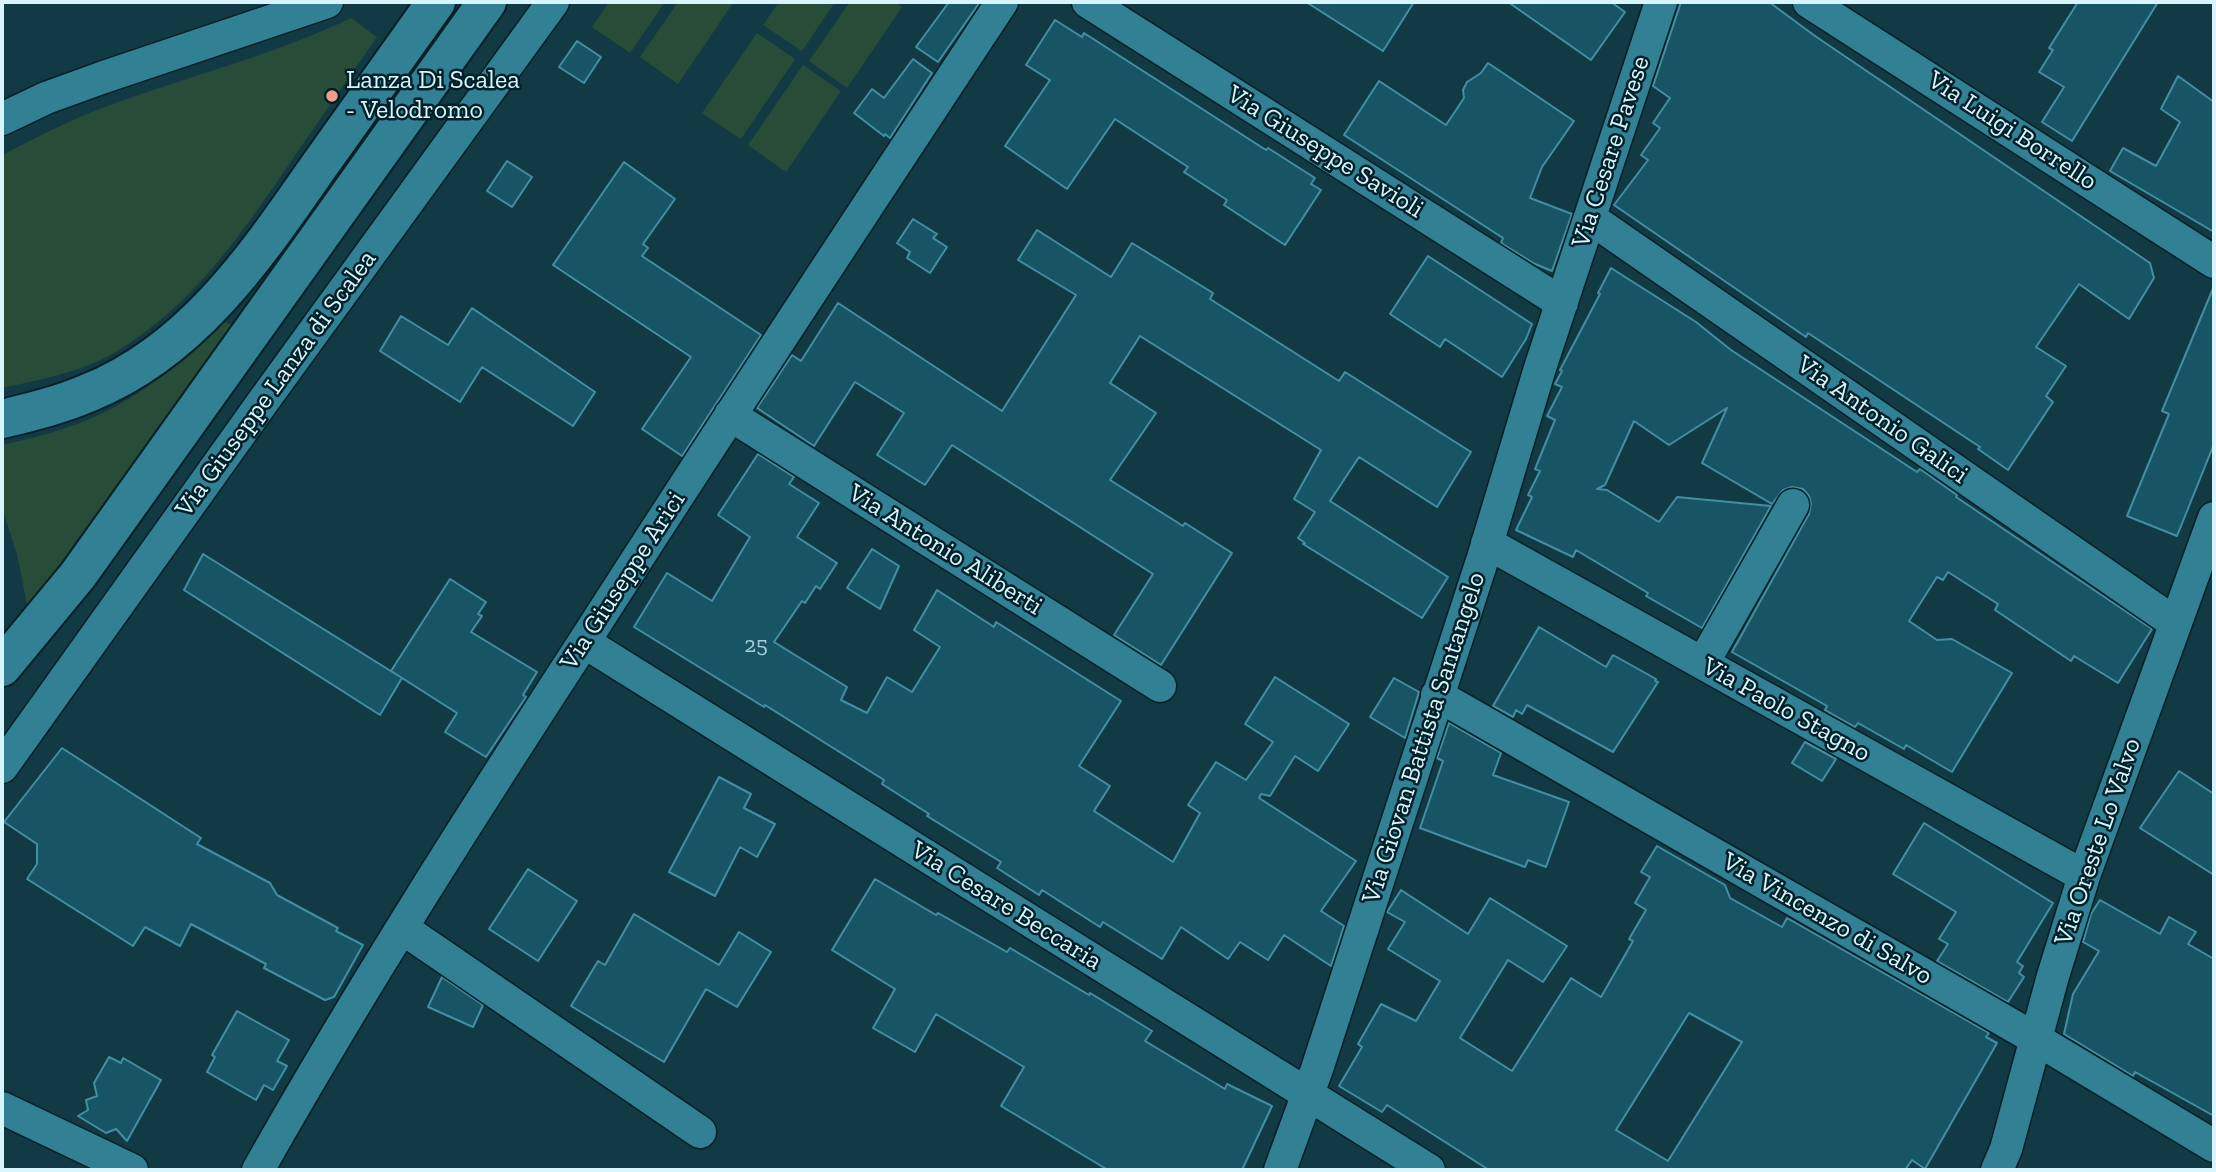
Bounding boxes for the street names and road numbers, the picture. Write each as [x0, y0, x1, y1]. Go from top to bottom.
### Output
street label: Via Cesare Pavese [1565, 52, 1657, 252]
street label: Via Luigi Borrello [1921, 65, 2103, 197]
street label: Via Giuseppe Savioli [1221, 79, 1429, 225]
street label: Via Giuseppe Lanza di Scalea [169, 245, 383, 523]
street label: Via Antonio Galici [1790, 349, 1974, 491]
street label: Via Antonio Aliberti [842, 478, 1048, 622]
street label: Via Giuseppe Arici [554, 486, 692, 676]
street label: Via Giovan Battista Santangelo [1356, 569, 1492, 907]
street label: Via Paolo Stagno [1696, 651, 1876, 769]
street label: Via Oreste Lo Valvo [2048, 734, 2148, 950]
street label: Via Cesare Beccaria [905, 835, 1107, 977]
street label: Via Vincenzo di Salvo [1716, 846, 1938, 992]

